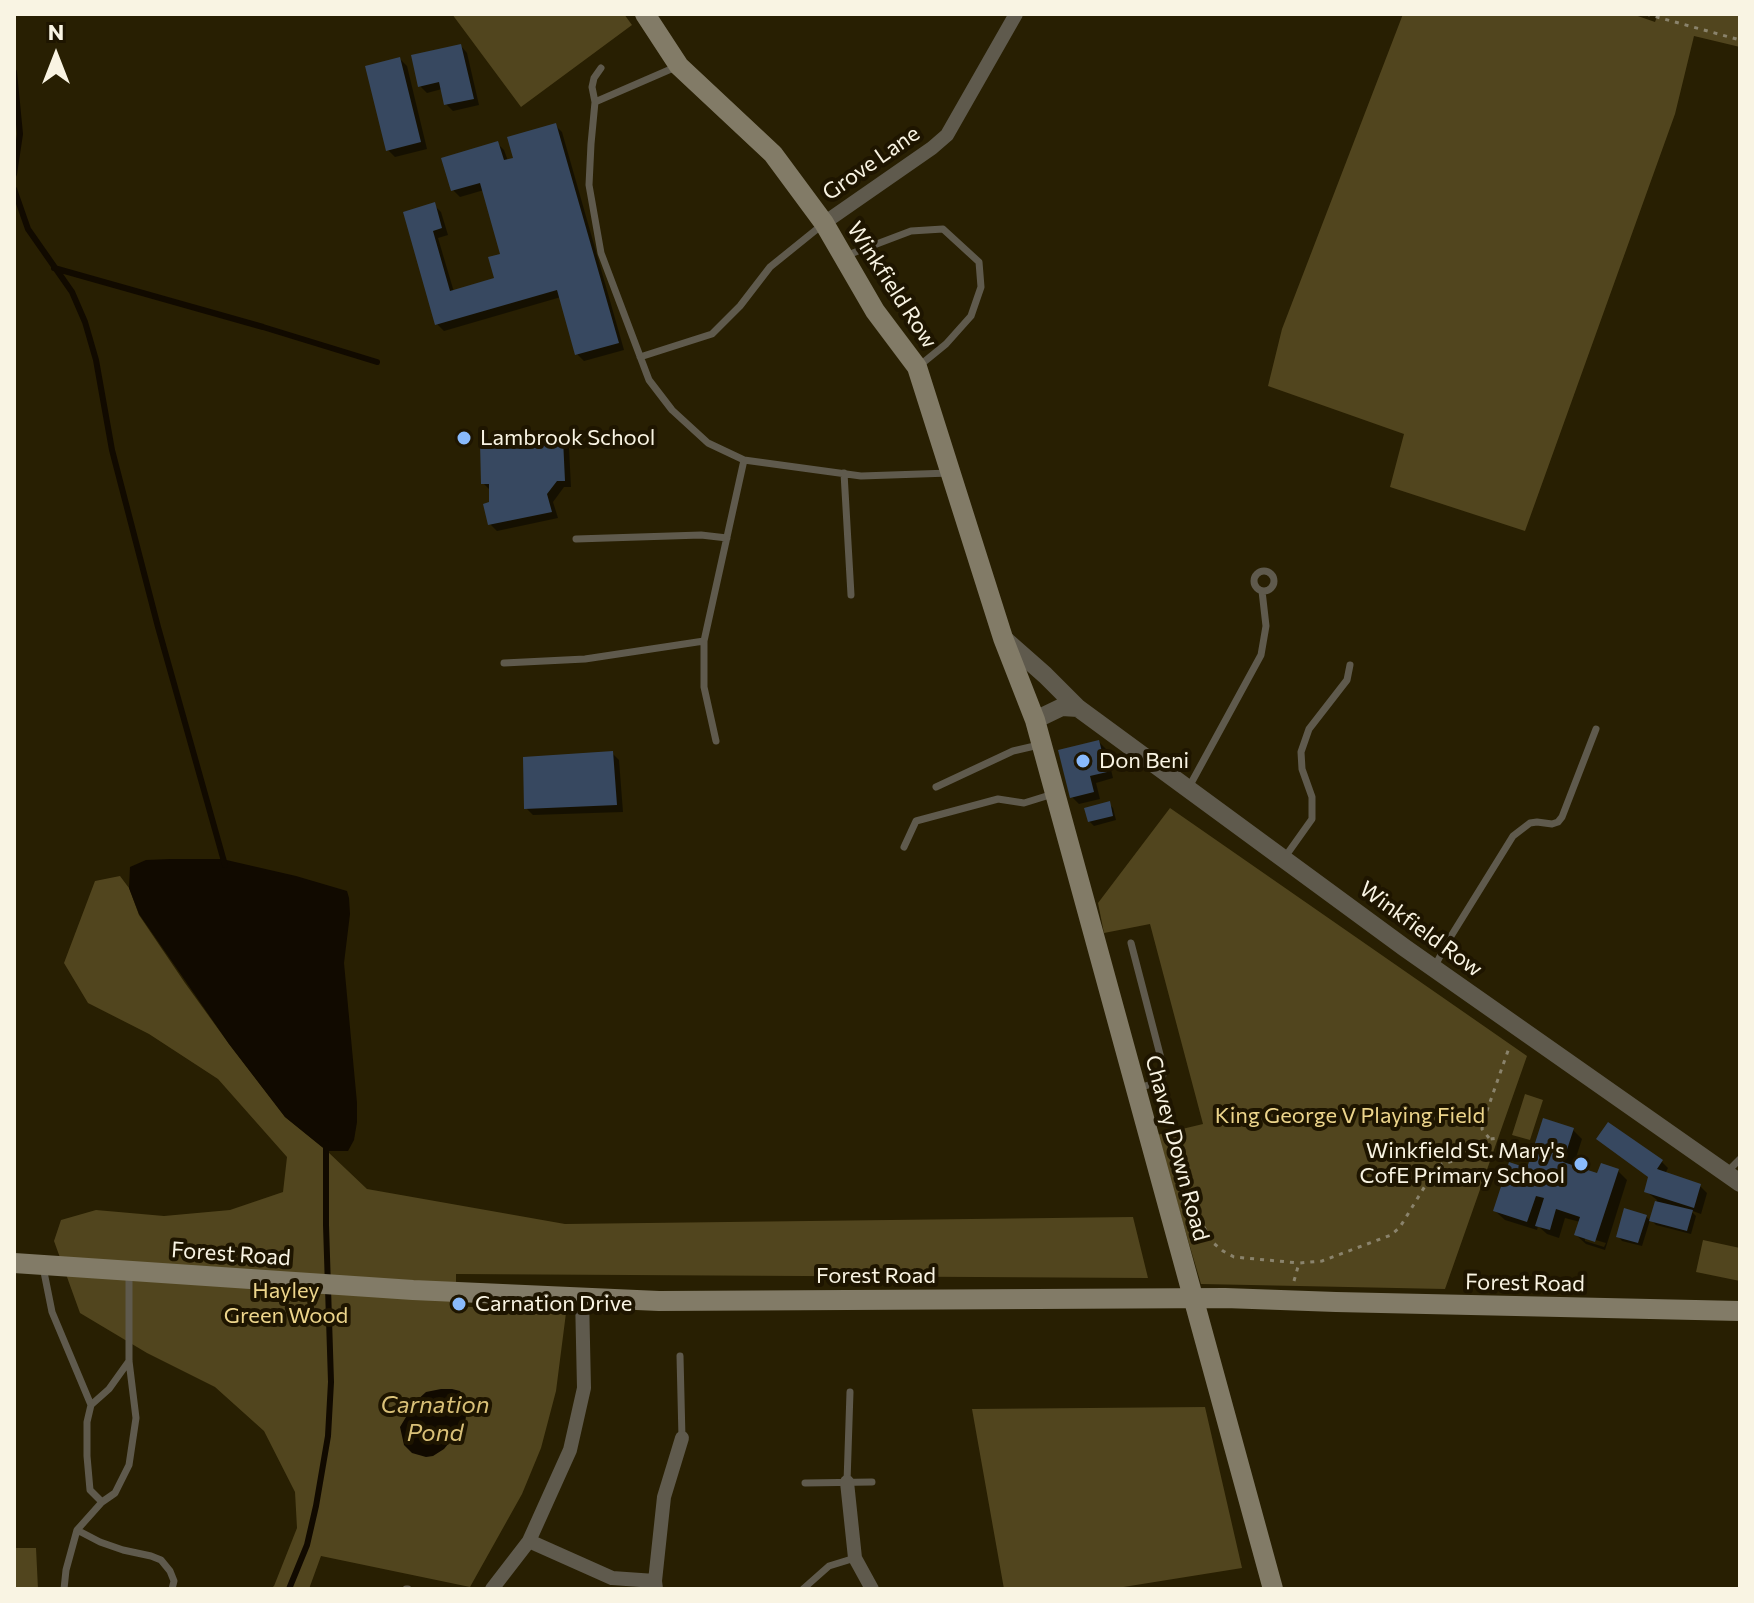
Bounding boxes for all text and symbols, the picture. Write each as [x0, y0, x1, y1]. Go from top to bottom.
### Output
north arrow [16, 16, 96, 96]
text: N [48, 18, 64, 45]
street label: Grove Lane [817, 120, 925, 206]
street label: Winkfield Row [841, 217, 943, 353]
place label: Lambrook School [480, 425, 655, 451]
marker: Lambrook School [455, 429, 473, 447]
place label: Don Beni [1099, 748, 1189, 774]
marker: Don Beni [1074, 752, 1092, 770]
street label: Winkfield Row [1354, 876, 1488, 982]
street label: Chavey Down Road [1139, 1052, 1215, 1244]
park label: King George V Playing Field [1215, 1103, 1485, 1129]
place label: Winkfield St. Mary's CofE Primary School [1359, 1138, 1565, 1190]
marker: Winkfield St. Mary's CofE Primary School [1572, 1155, 1590, 1173]
street label: Forest Road [170, 1237, 292, 1271]
street label: Forest Road [816, 1263, 936, 1289]
street label: Forest Road [1465, 1269, 1585, 1297]
park label: Hayley Green Wood [224, 1278, 348, 1330]
place label: Carnation Drive [475, 1291, 632, 1317]
marker: Carnation Drive [450, 1295, 468, 1313]
water label: Carnation Pond [381, 1391, 489, 1447]

